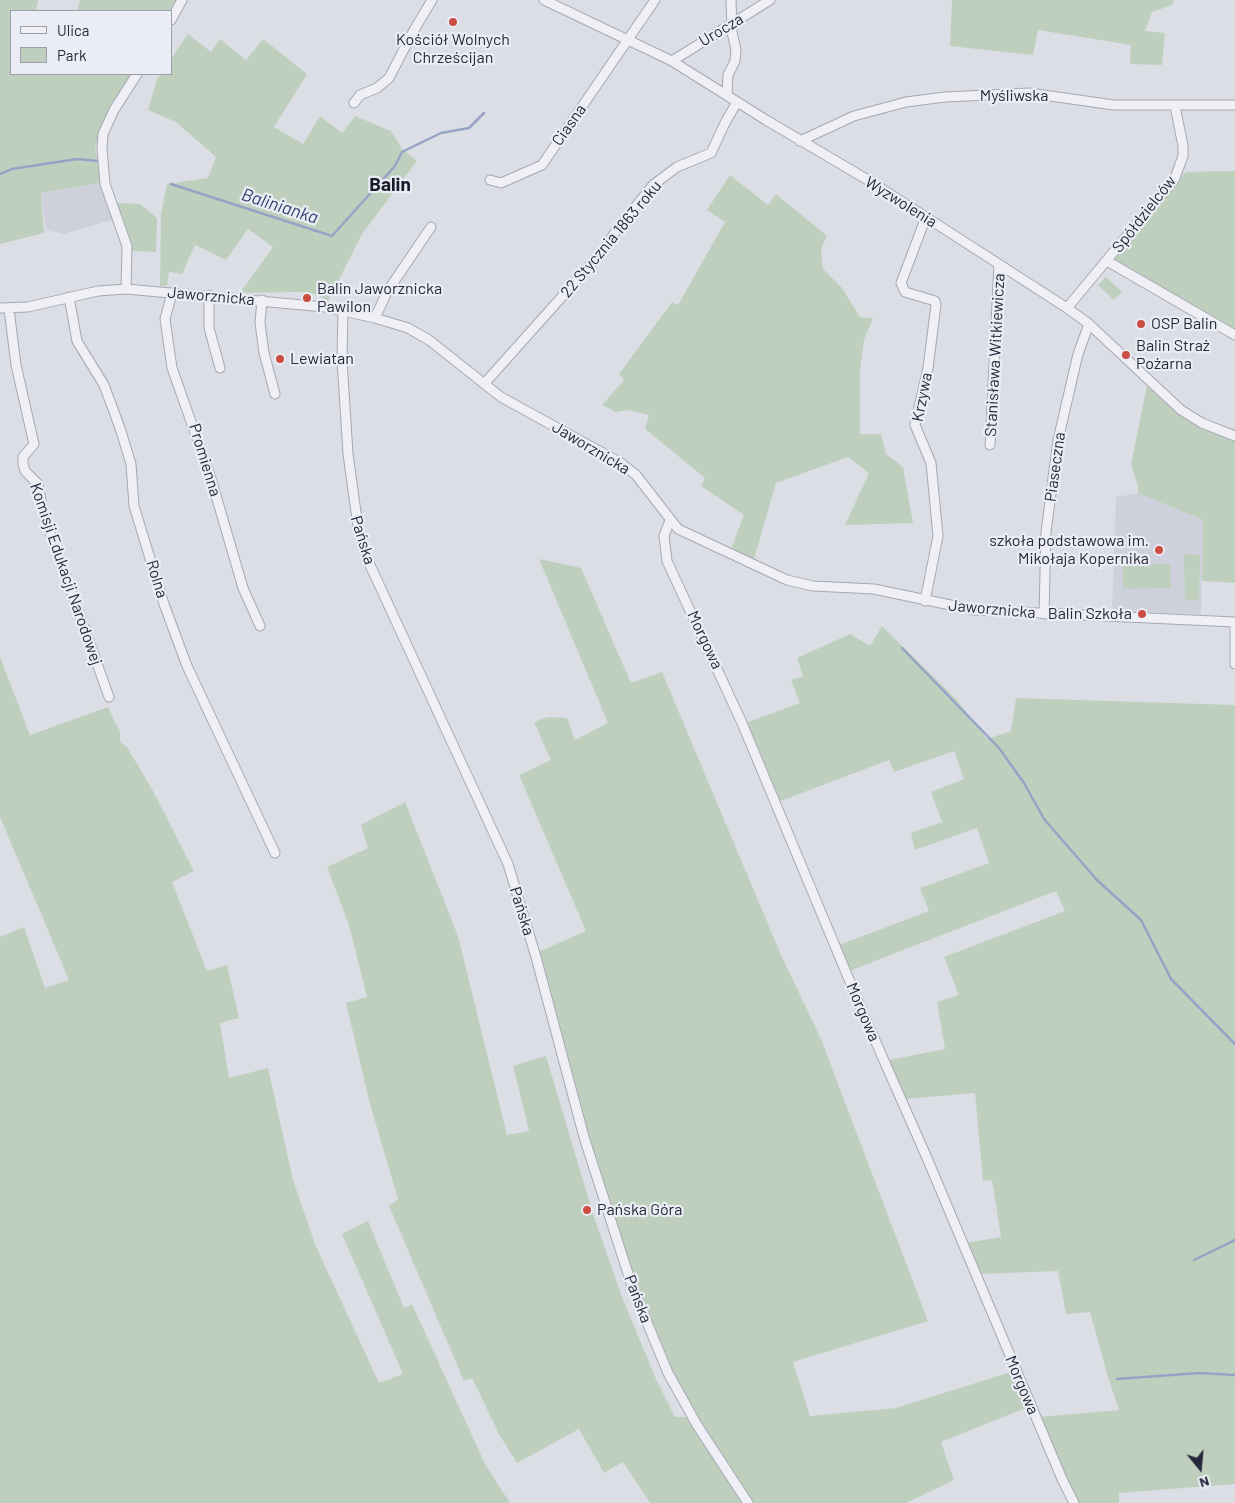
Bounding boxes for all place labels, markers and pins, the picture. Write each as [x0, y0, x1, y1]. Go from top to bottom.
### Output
marker: Kościół Wolnych Chrześcijan [447, 16, 459, 28]
place label: Kościół Wolnych Chrześcijan [396, 30, 510, 68]
place label: Balin Jaworznicka Pawilon [317, 279, 442, 317]
marker: Balin Jaworznicka Pawilon [301, 292, 313, 304]
place label: OSP Balin [1151, 314, 1217, 334]
marker: OSP Balin [1135, 318, 1147, 330]
place label: Balin Straż Pożarna [1136, 336, 1210, 374]
place label: Lewiatan [290, 349, 354, 369]
marker: Balin Straż Pożarna [1120, 349, 1132, 361]
marker: Lewiatan [274, 353, 286, 365]
place label: szkoła podstawowa im. Mikołaja Kopernika [989, 531, 1149, 569]
marker: szkoła podstawowa im. Mikołaja Kopernika [1153, 544, 1165, 556]
place label: Balin Szkoła [1048, 604, 1132, 624]
marker: Balin Szkoła [1136, 608, 1148, 620]
place label: Pańska Góra [597, 1200, 683, 1220]
marker: Pańska Góra [581, 1204, 593, 1216]

